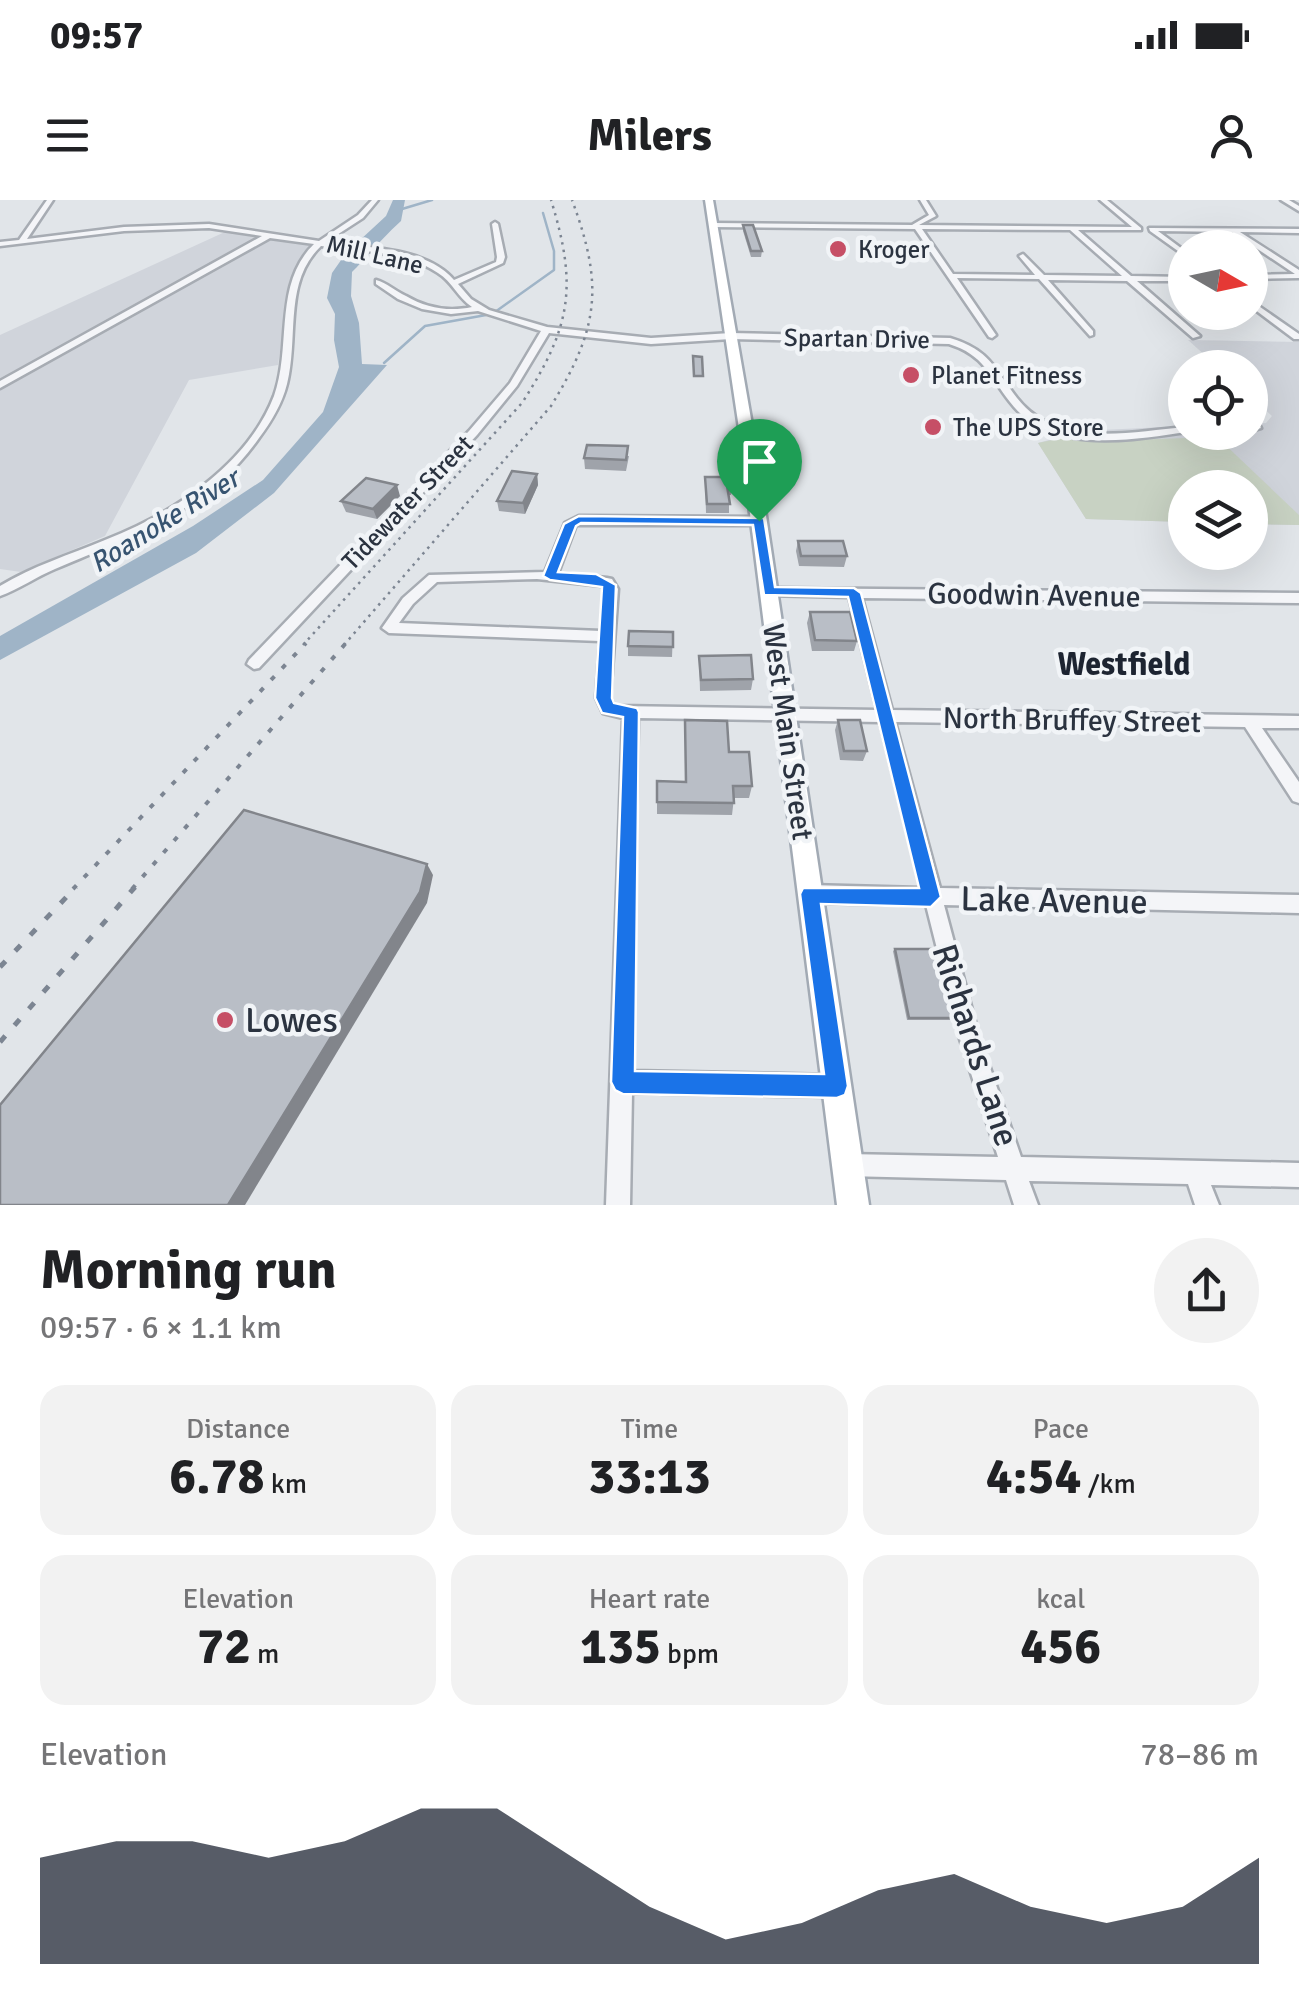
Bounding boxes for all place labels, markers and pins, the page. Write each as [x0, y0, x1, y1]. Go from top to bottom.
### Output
place label: Kroger [858, 234, 930, 265]
marker: Kroger [827, 238, 849, 260]
place label: Planet Fitness [931, 360, 1082, 391]
marker: Planet Fitness [900, 364, 922, 386]
place label: The UPS Store [953, 412, 1104, 443]
marker: The UPS Store [922, 416, 944, 438]
pin [717, 419, 802, 522]
place label: Lowes [245, 999, 338, 1042]
marker: Lowes [214, 1009, 236, 1031]

